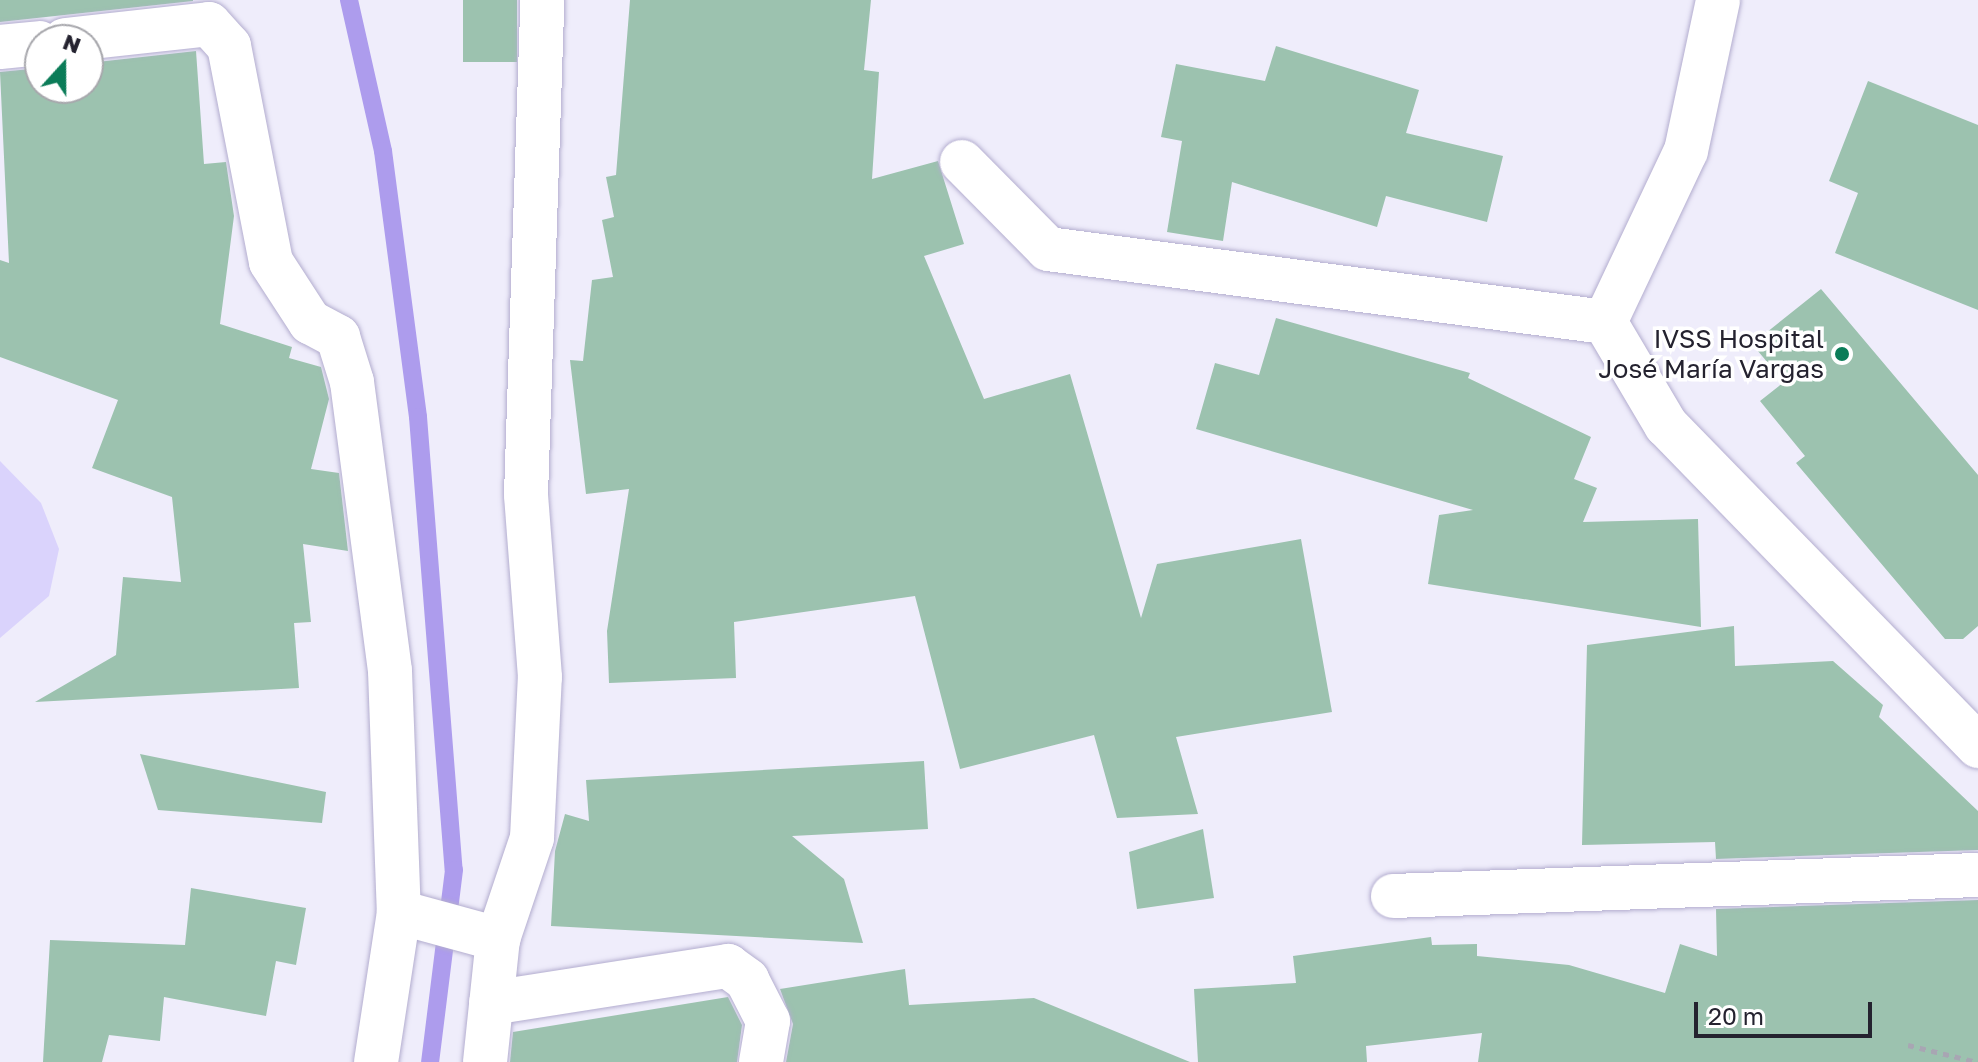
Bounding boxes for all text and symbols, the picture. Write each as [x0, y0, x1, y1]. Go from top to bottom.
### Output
north arrow [24, 24, 104, 104]
text: N [59, 27, 85, 59]
place label: IVSS Hospital José María Vargas [1598, 323, 1824, 384]
marker: IVSS Hospital José María Vargas [1831, 343, 1853, 365]
scale bar [1698, 986, 1876, 1036]
text: 20 m [1708, 1001, 1764, 1030]

